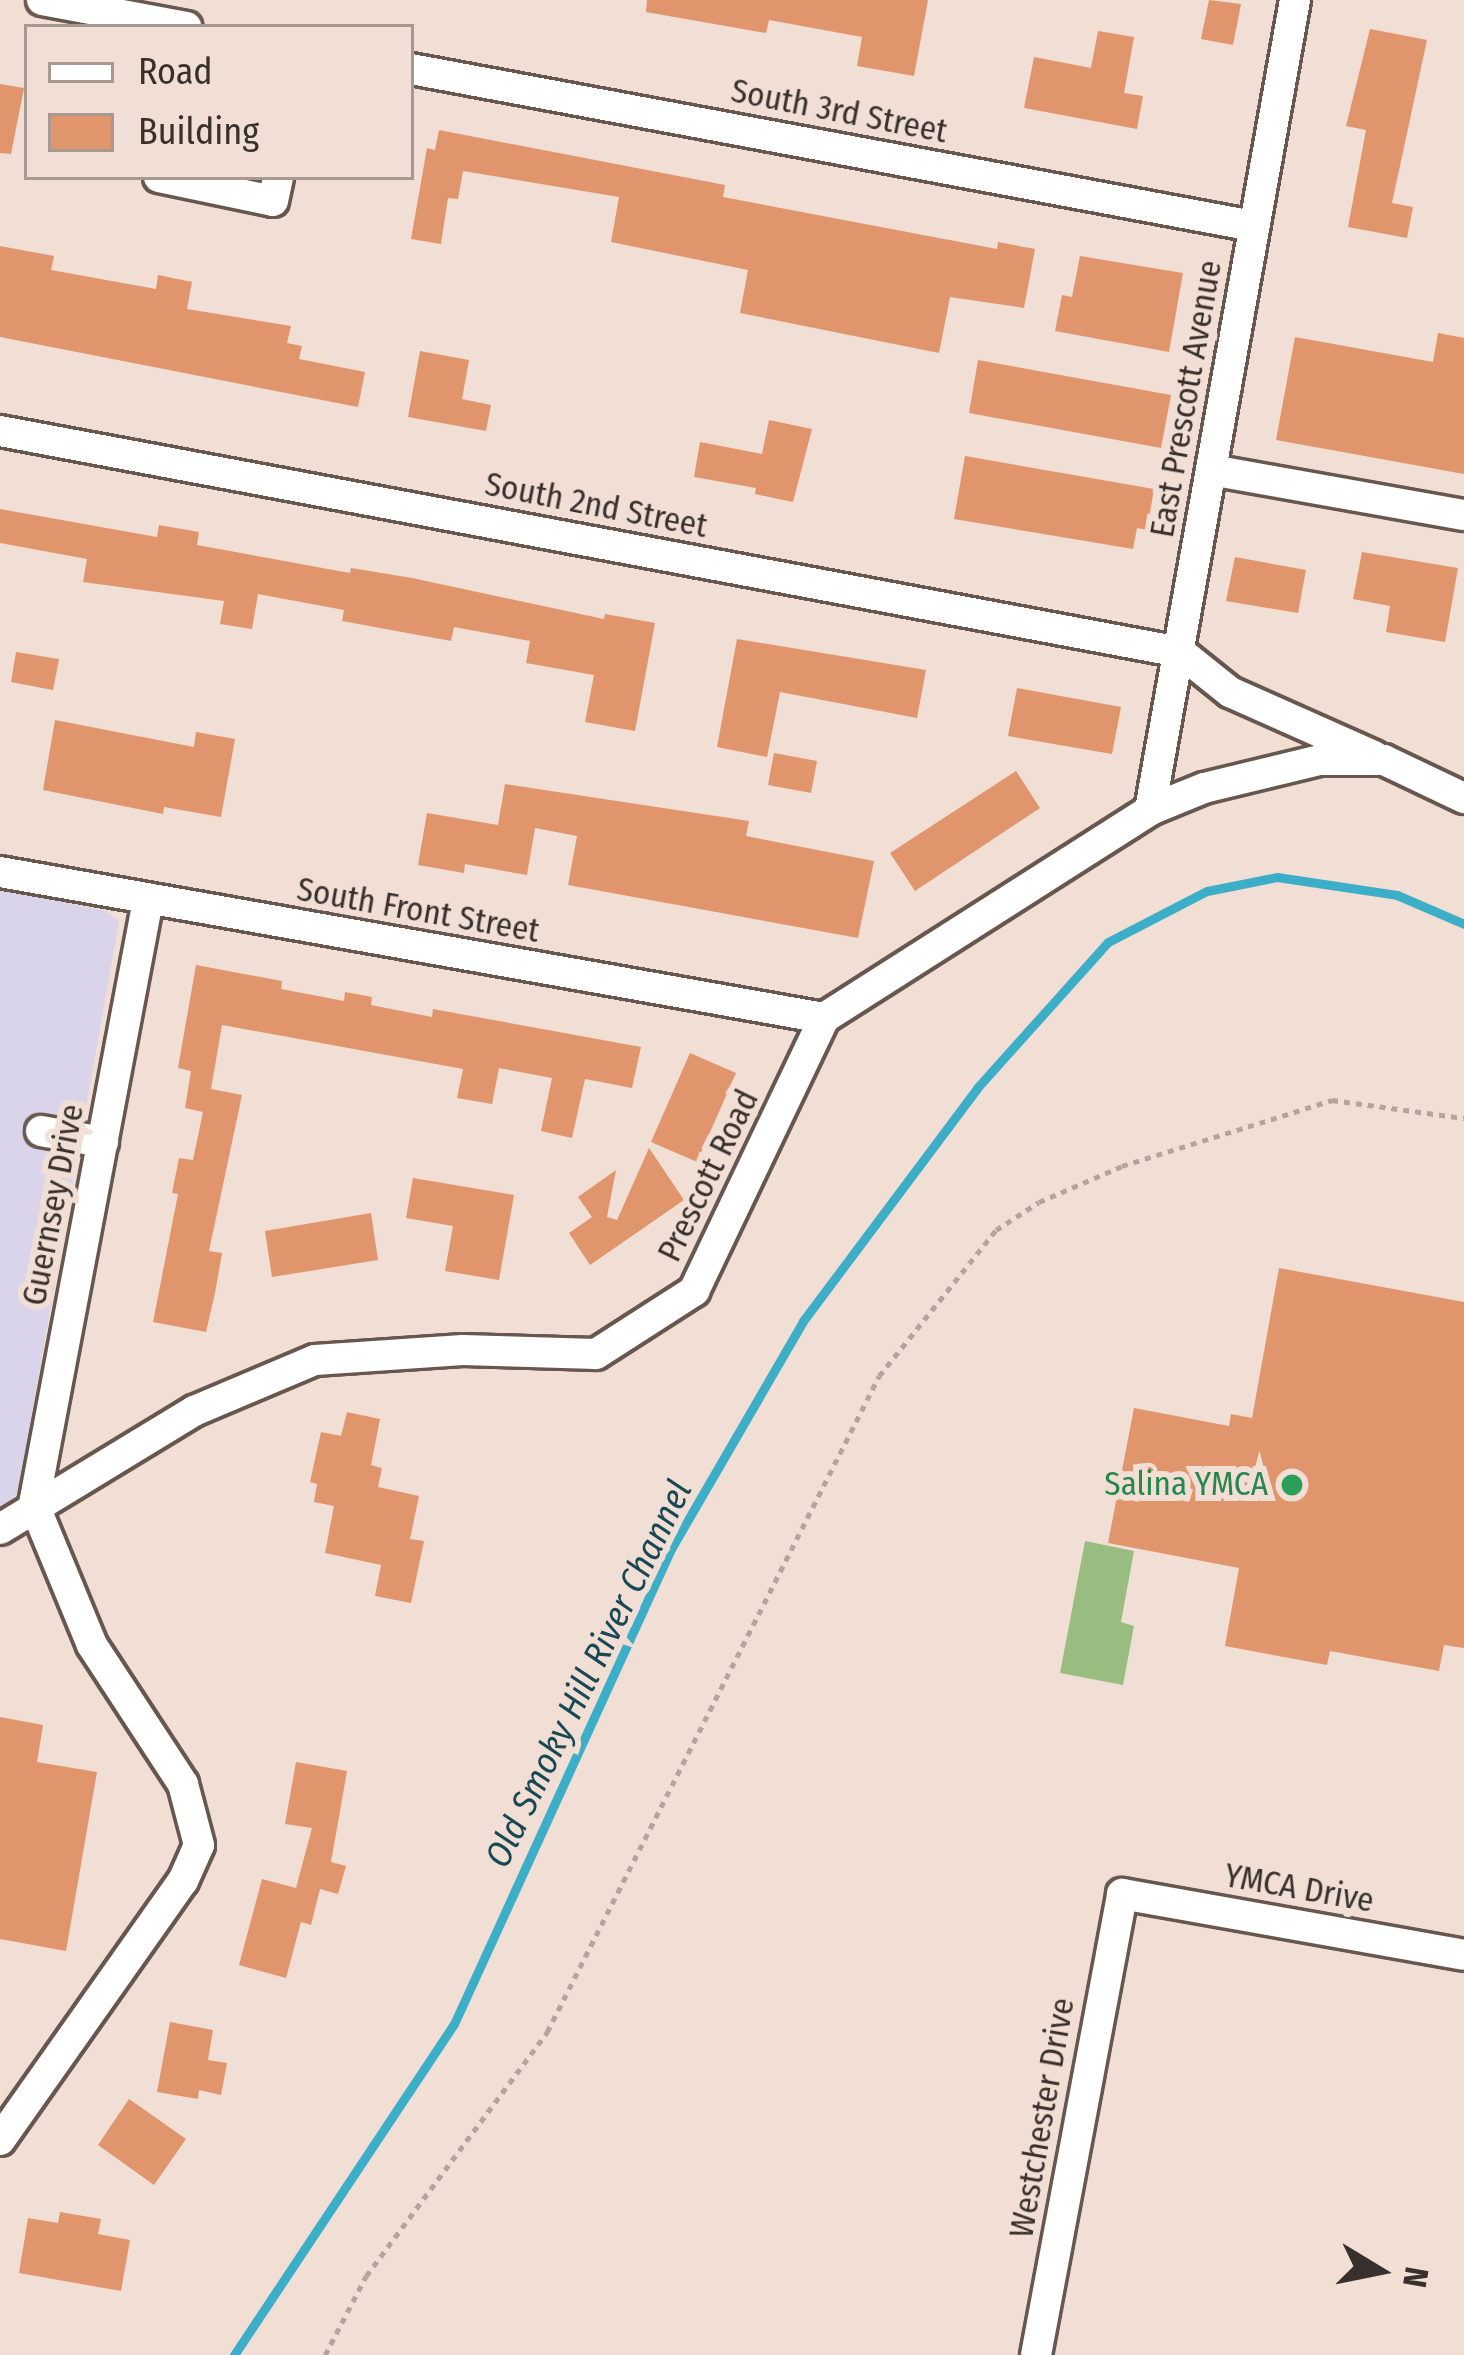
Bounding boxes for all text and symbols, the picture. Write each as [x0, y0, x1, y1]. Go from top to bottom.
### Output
legend [24, 24, 414, 180]
text: Road [138, 50, 213, 94]
street label: South 3rd Street [728, 72, 950, 152]
text: Building [138, 110, 259, 154]
street label: East Prescott Avenue [1143, 257, 1231, 541]
street label: South 2nd Street [482, 465, 710, 547]
street label: South Front Street [294, 870, 542, 952]
street label: Prescott Road [650, 1084, 768, 1268]
street label: Guernsey Drive [15, 1101, 93, 1309]
place label: Salina YMCA [1104, 1465, 1268, 1505]
marker: Salina YMCA [1279, 1472, 1305, 1498]
water label: Old Smoky Hill River Channel [476, 1474, 702, 1874]
street label: YMCA Drive [1221, 1856, 1377, 1922]
street label: Westchester Drive [1002, 1995, 1084, 2241]
north arrow [1320, 2211, 1440, 2331]
text: N [1394, 2264, 1437, 2290]

